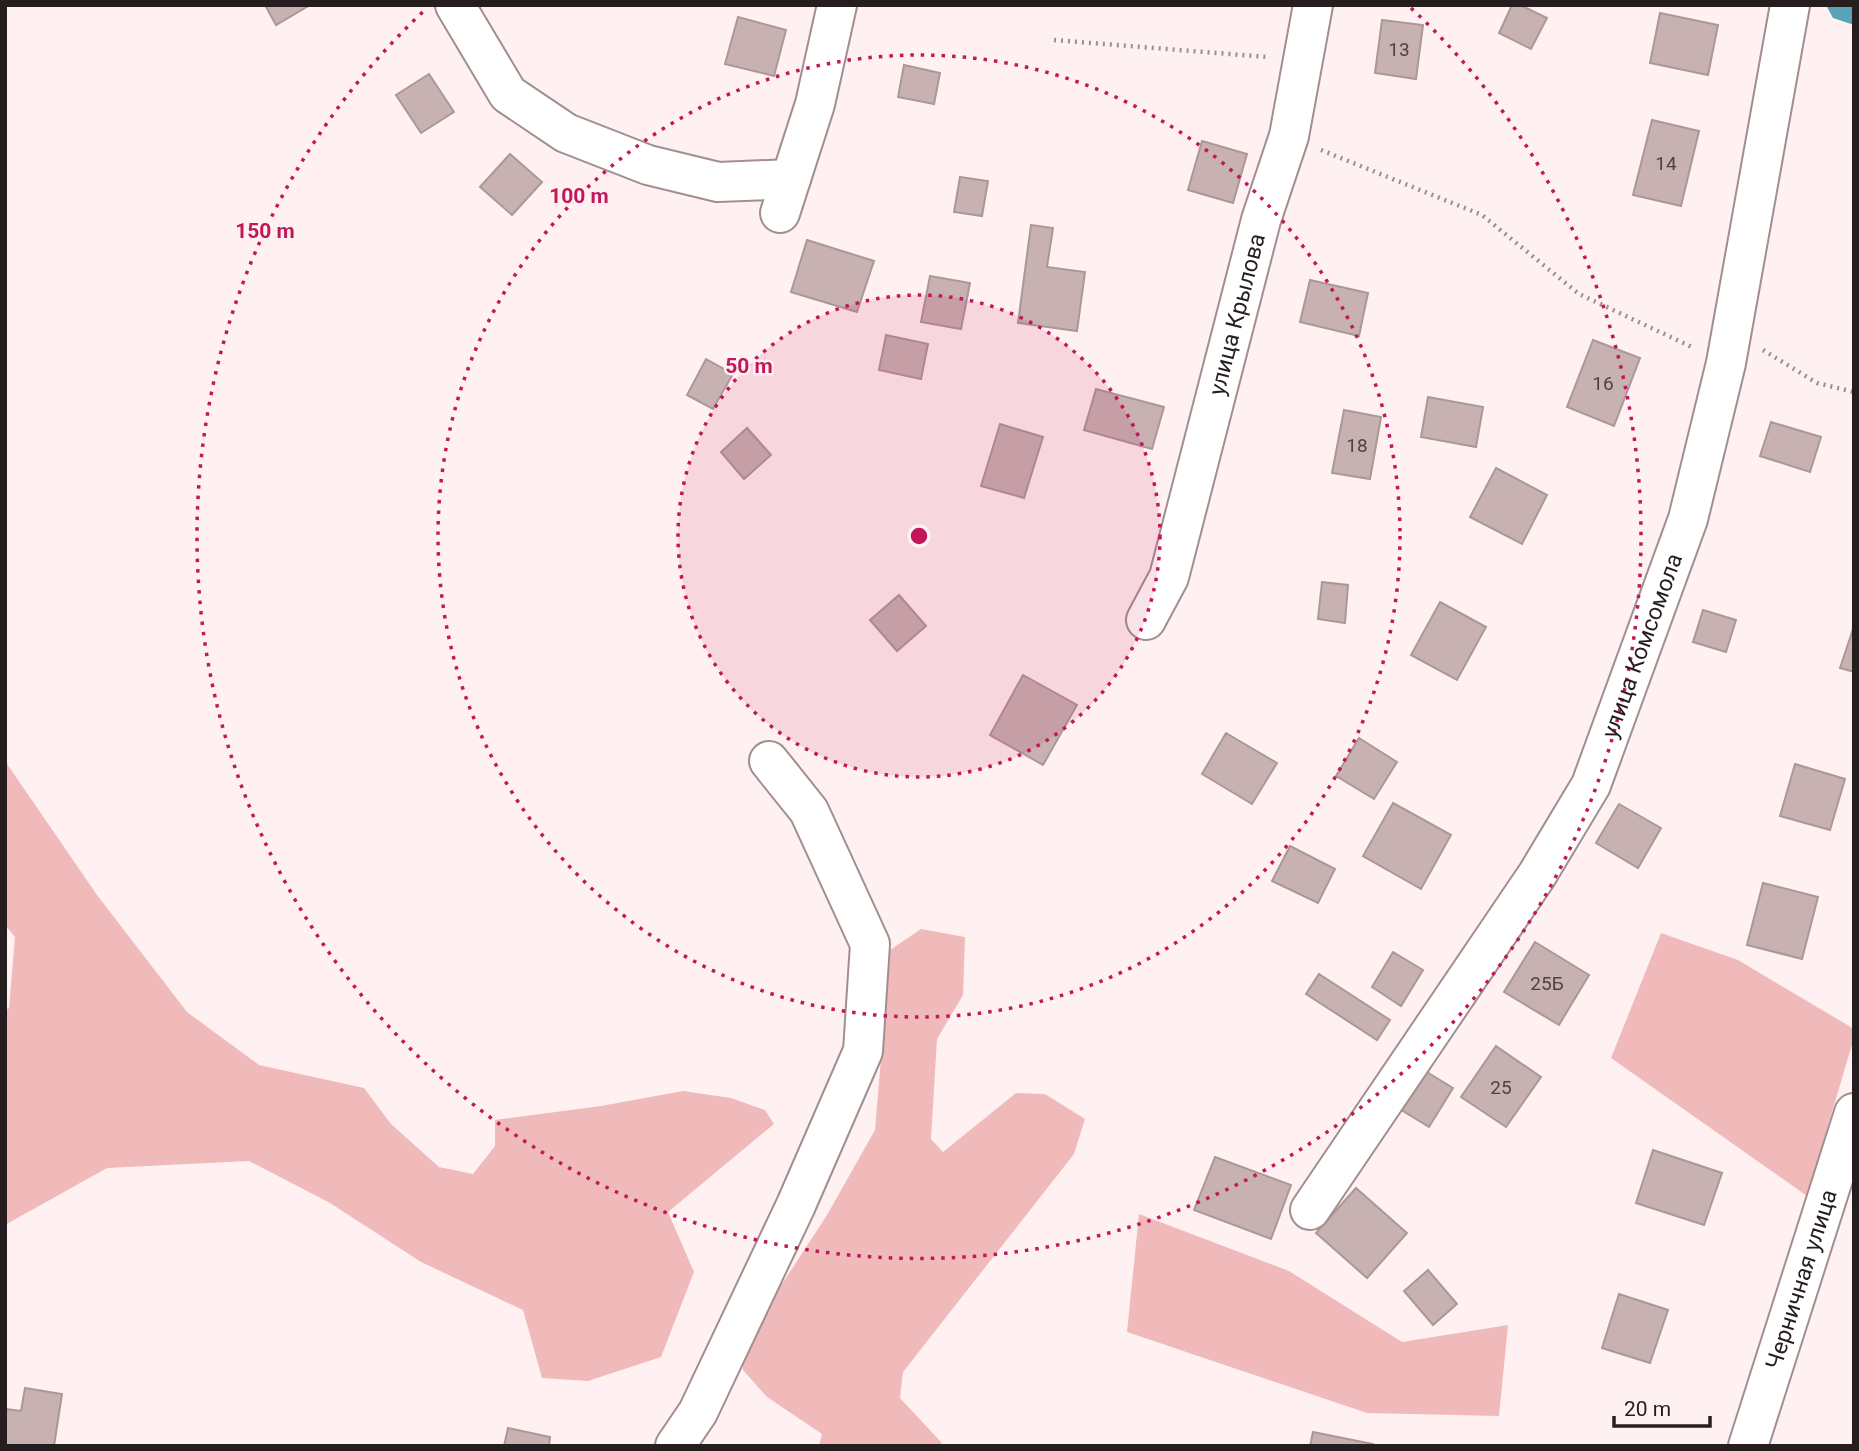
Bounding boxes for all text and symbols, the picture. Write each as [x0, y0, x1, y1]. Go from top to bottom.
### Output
house number: 13 [1388, 38, 1410, 61]
house number: 14 [1655, 152, 1677, 175]
text: 100 m [549, 184, 609, 208]
text: 150 m [235, 219, 295, 243]
street label: улица Крылова [1203, 230, 1271, 398]
text: 50 m [725, 354, 773, 378]
house number: 16 [1592, 372, 1614, 395]
house number: 18 [1346, 434, 1368, 457]
centre of rings [907, 524, 931, 548]
street label: улица Комсомола [1596, 550, 1688, 742]
house number: 25Б [1530, 972, 1564, 995]
house number: 25 [1490, 1076, 1512, 1099]
street label: Черничная улица [1760, 1186, 1842, 1373]
scale bar [1614, 1384, 1710, 1428]
text: 20 m [1624, 1397, 1671, 1421]

